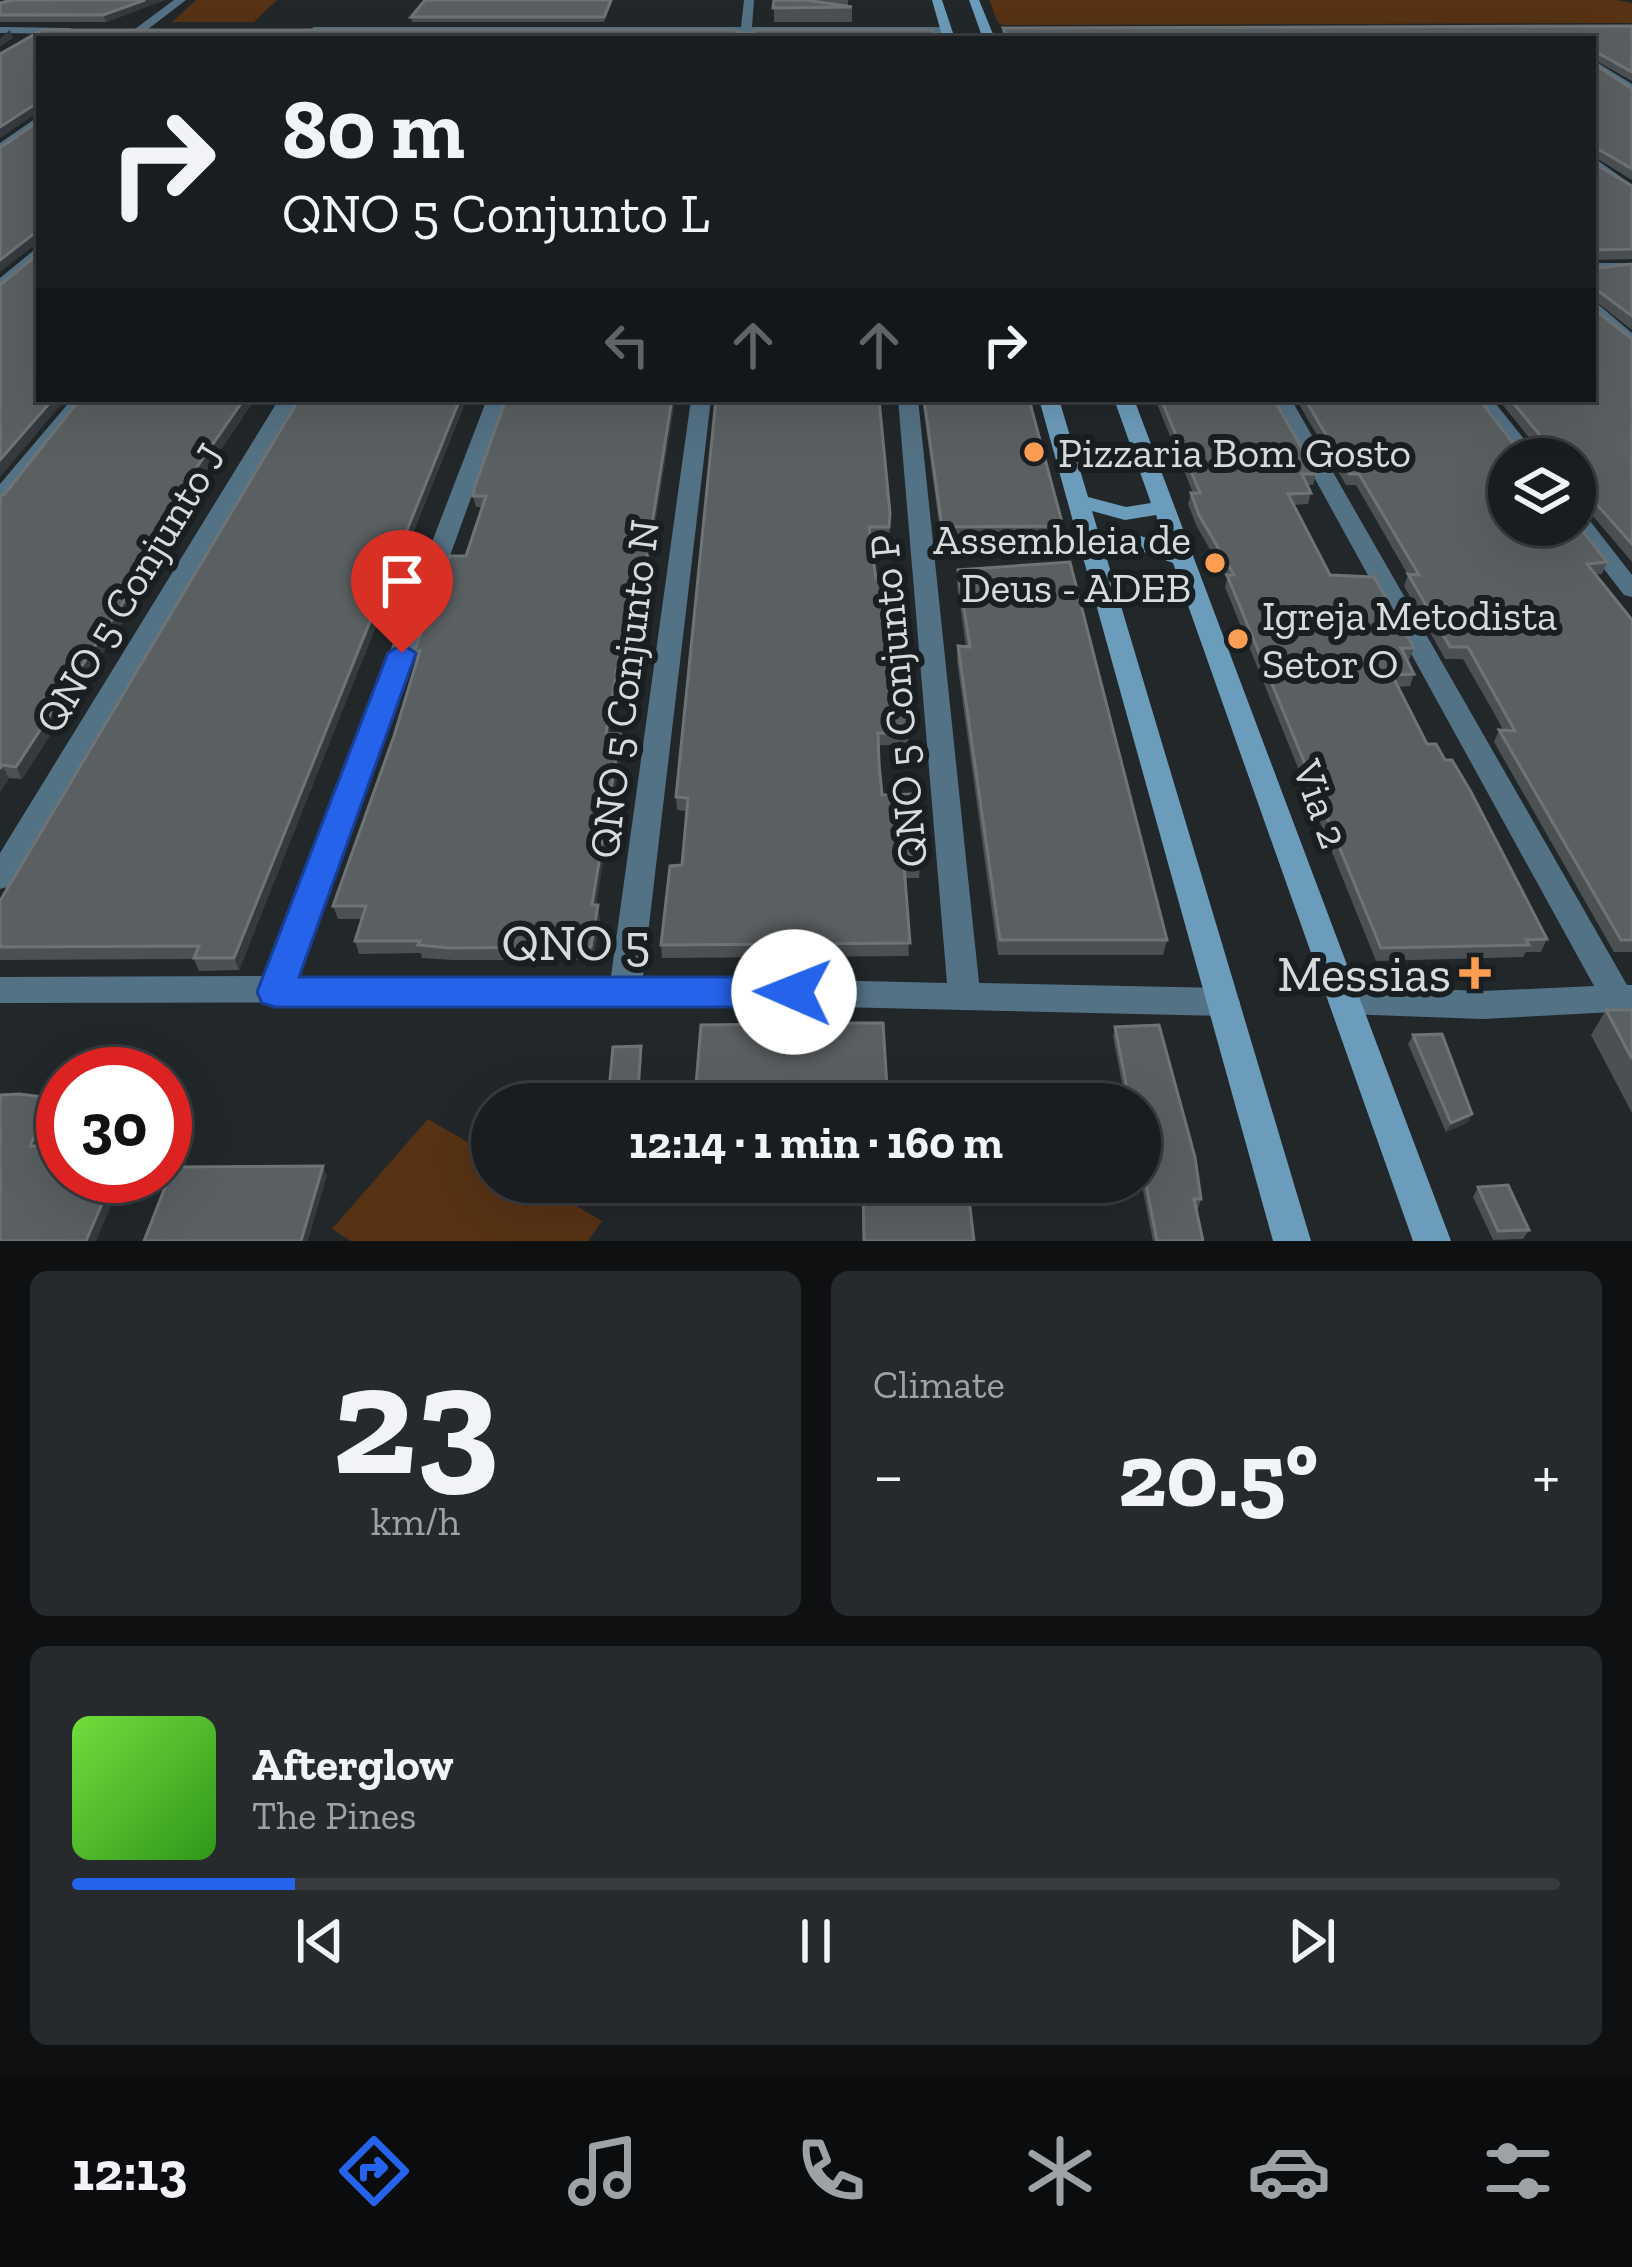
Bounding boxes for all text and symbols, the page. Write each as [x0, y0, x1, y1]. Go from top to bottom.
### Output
text: 80 m [282, 79, 465, 180]
icon: right [84, 84, 240, 240]
text: QNO 5 Conjunto L [282, 181, 710, 246]
icon: left [594, 312, 660, 378]
icon: ahead [720, 312, 786, 378]
icon: ahead [846, 312, 912, 378]
icon: right [972, 312, 1038, 378]
place label: Pizzaria Bom Gosto [1058, 427, 1411, 478]
street label: QNO 5 Conjunto J [24, 434, 236, 742]
map controls [1488, 438, 1596, 546]
button: layers [1488, 438, 1596, 546]
marker: Pizzaria Bom Gosto [1021, 439, 1047, 465]
place label: Assembleia de Deus - ADEB [933, 514, 1191, 613]
street label: QNO 5 Conjunto N [578, 517, 670, 861]
pin [351, 530, 453, 653]
street label: QNO 5 Conjunto P [858, 533, 938, 869]
icon: arrive [369, 548, 435, 614]
marker: Assembleia de Deus - ADEB [1202, 550, 1228, 576]
place label: Igreja Metodista Setor O [1262, 590, 1557, 689]
marker: Igreja Metodista Setor O [1225, 626, 1251, 652]
street label: Via 2 [1281, 752, 1360, 855]
street label: QNO 5 [502, 912, 650, 973]
position arrow [731, 929, 857, 1055]
place label: Messias [1277, 943, 1451, 1004]
marker: Messias [1462, 960, 1488, 986]
speed limit sign: 30 [36, 1047, 192, 1203]
text: 12:14 · 1 min · 160 m [629, 1116, 1003, 1170]
text: 23 [332, 1326, 499, 1513]
text: Climate [873, 1361, 1005, 1408]
text: 20.5° [1118, 1421, 1318, 1529]
text: − [873, 1436, 904, 1515]
text: + [1532, 1436, 1560, 1515]
text: km/h [371, 1498, 460, 1545]
text: Afterglow [252, 1738, 453, 1792]
text: The Pines [252, 1792, 416, 1839]
icon: previous [287, 1908, 353, 1974]
icon: pause [783, 1908, 849, 1974]
icon: next [1279, 1908, 1345, 1974]
icon: directions [332, 2129, 416, 2213]
icon: music [561, 2129, 645, 2213]
icon: phone [789, 2129, 873, 2213]
icon: climate [1018, 2129, 1102, 2213]
icon: car [1247, 2129, 1331, 2213]
icon: filters [1476, 2129, 1560, 2213]
text: 12:13 [72, 2139, 187, 2204]

